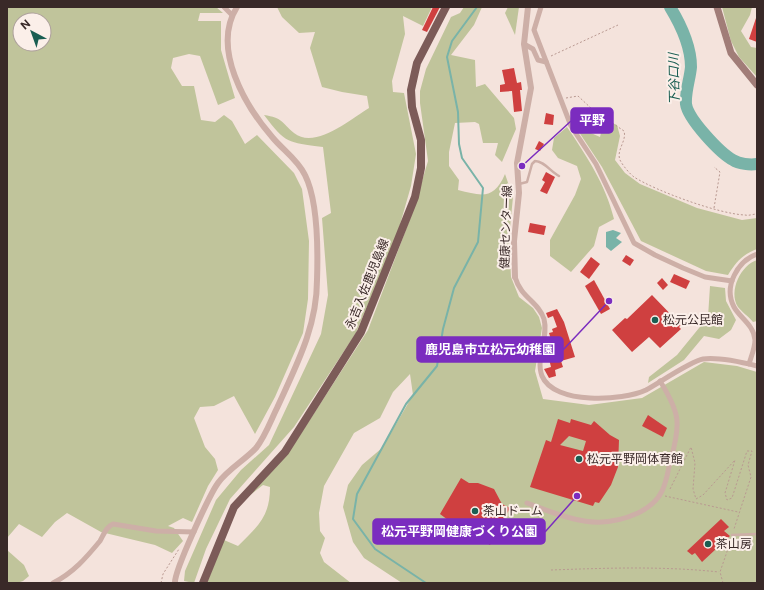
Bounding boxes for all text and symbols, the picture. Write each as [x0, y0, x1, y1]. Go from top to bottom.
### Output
north arrow [12, 12, 52, 52]
text: N [18, 17, 33, 32]
water label: 下谷口川 [666, 51, 682, 105]
callout: 平野 [571, 108, 613, 133]
text: 平野 [579, 113, 605, 128]
street label: 健康センター線 [498, 185, 514, 269]
street label: 永吉入佐鹿児島線 [343, 237, 391, 331]
place label: 松元公民館 [663, 313, 723, 327]
marker: 松元公民館 [650, 315, 660, 325]
callout: 鹿児島市立松元幼稚園 [417, 337, 563, 362]
text: 鹿児島市立松元幼稚園 [425, 342, 555, 357]
place label: 松元平野岡体育館 [587, 452, 683, 466]
marker: 松元平野岡体育館 [574, 454, 584, 464]
place label: 茶山ドーム [483, 504, 543, 518]
marker: 茶山ドーム [470, 506, 480, 516]
callout: 松元平野岡健康づくり公園 [373, 519, 545, 544]
text: 松元平野岡健康づくり公園 [381, 524, 537, 539]
place label: 茶山房 [716, 537, 752, 551]
marker: 茶山房 [703, 539, 713, 549]

